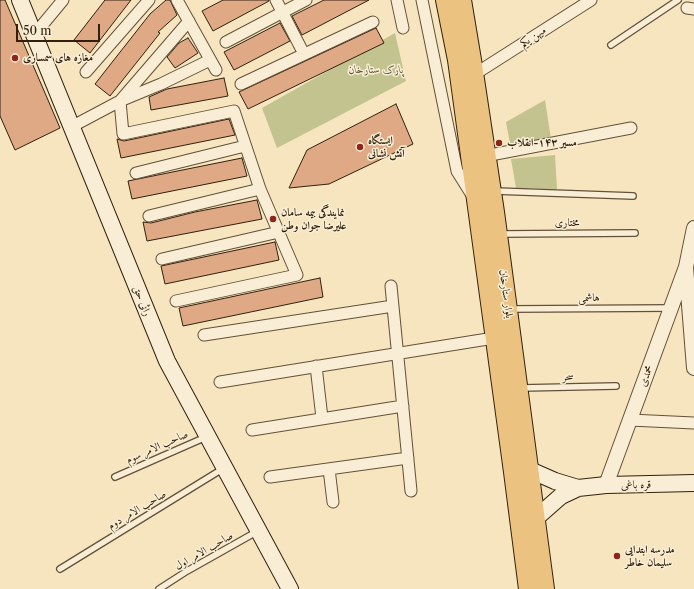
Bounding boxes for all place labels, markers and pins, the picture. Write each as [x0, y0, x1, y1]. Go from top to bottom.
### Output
place label: مغازه های سمساری [23, 51, 93, 65]
marker: مغازه های سمساری [10, 53, 20, 63]
place label: ایستگاه آتش نشانی [368, 134, 405, 160]
place label: مسیر ۱۴۳-انقلاب [507, 136, 577, 150]
marker: مسیر ۱۴۳-انقلاب [494, 138, 504, 148]
marker: ایستگاه آتش نشانی [355, 142, 365, 152]
place label: نمایندگی بیمه سامان علیرضا جوان وطن [281, 206, 346, 232]
marker: نمایندگی بیمه سامان علیرضا جوان وطن [268, 214, 278, 224]
place label: مدرسه ابتدایی سلیمان خاطر [625, 543, 675, 569]
marker: مدرسه ابتدایی سلیمان خاطر [612, 551, 622, 561]

